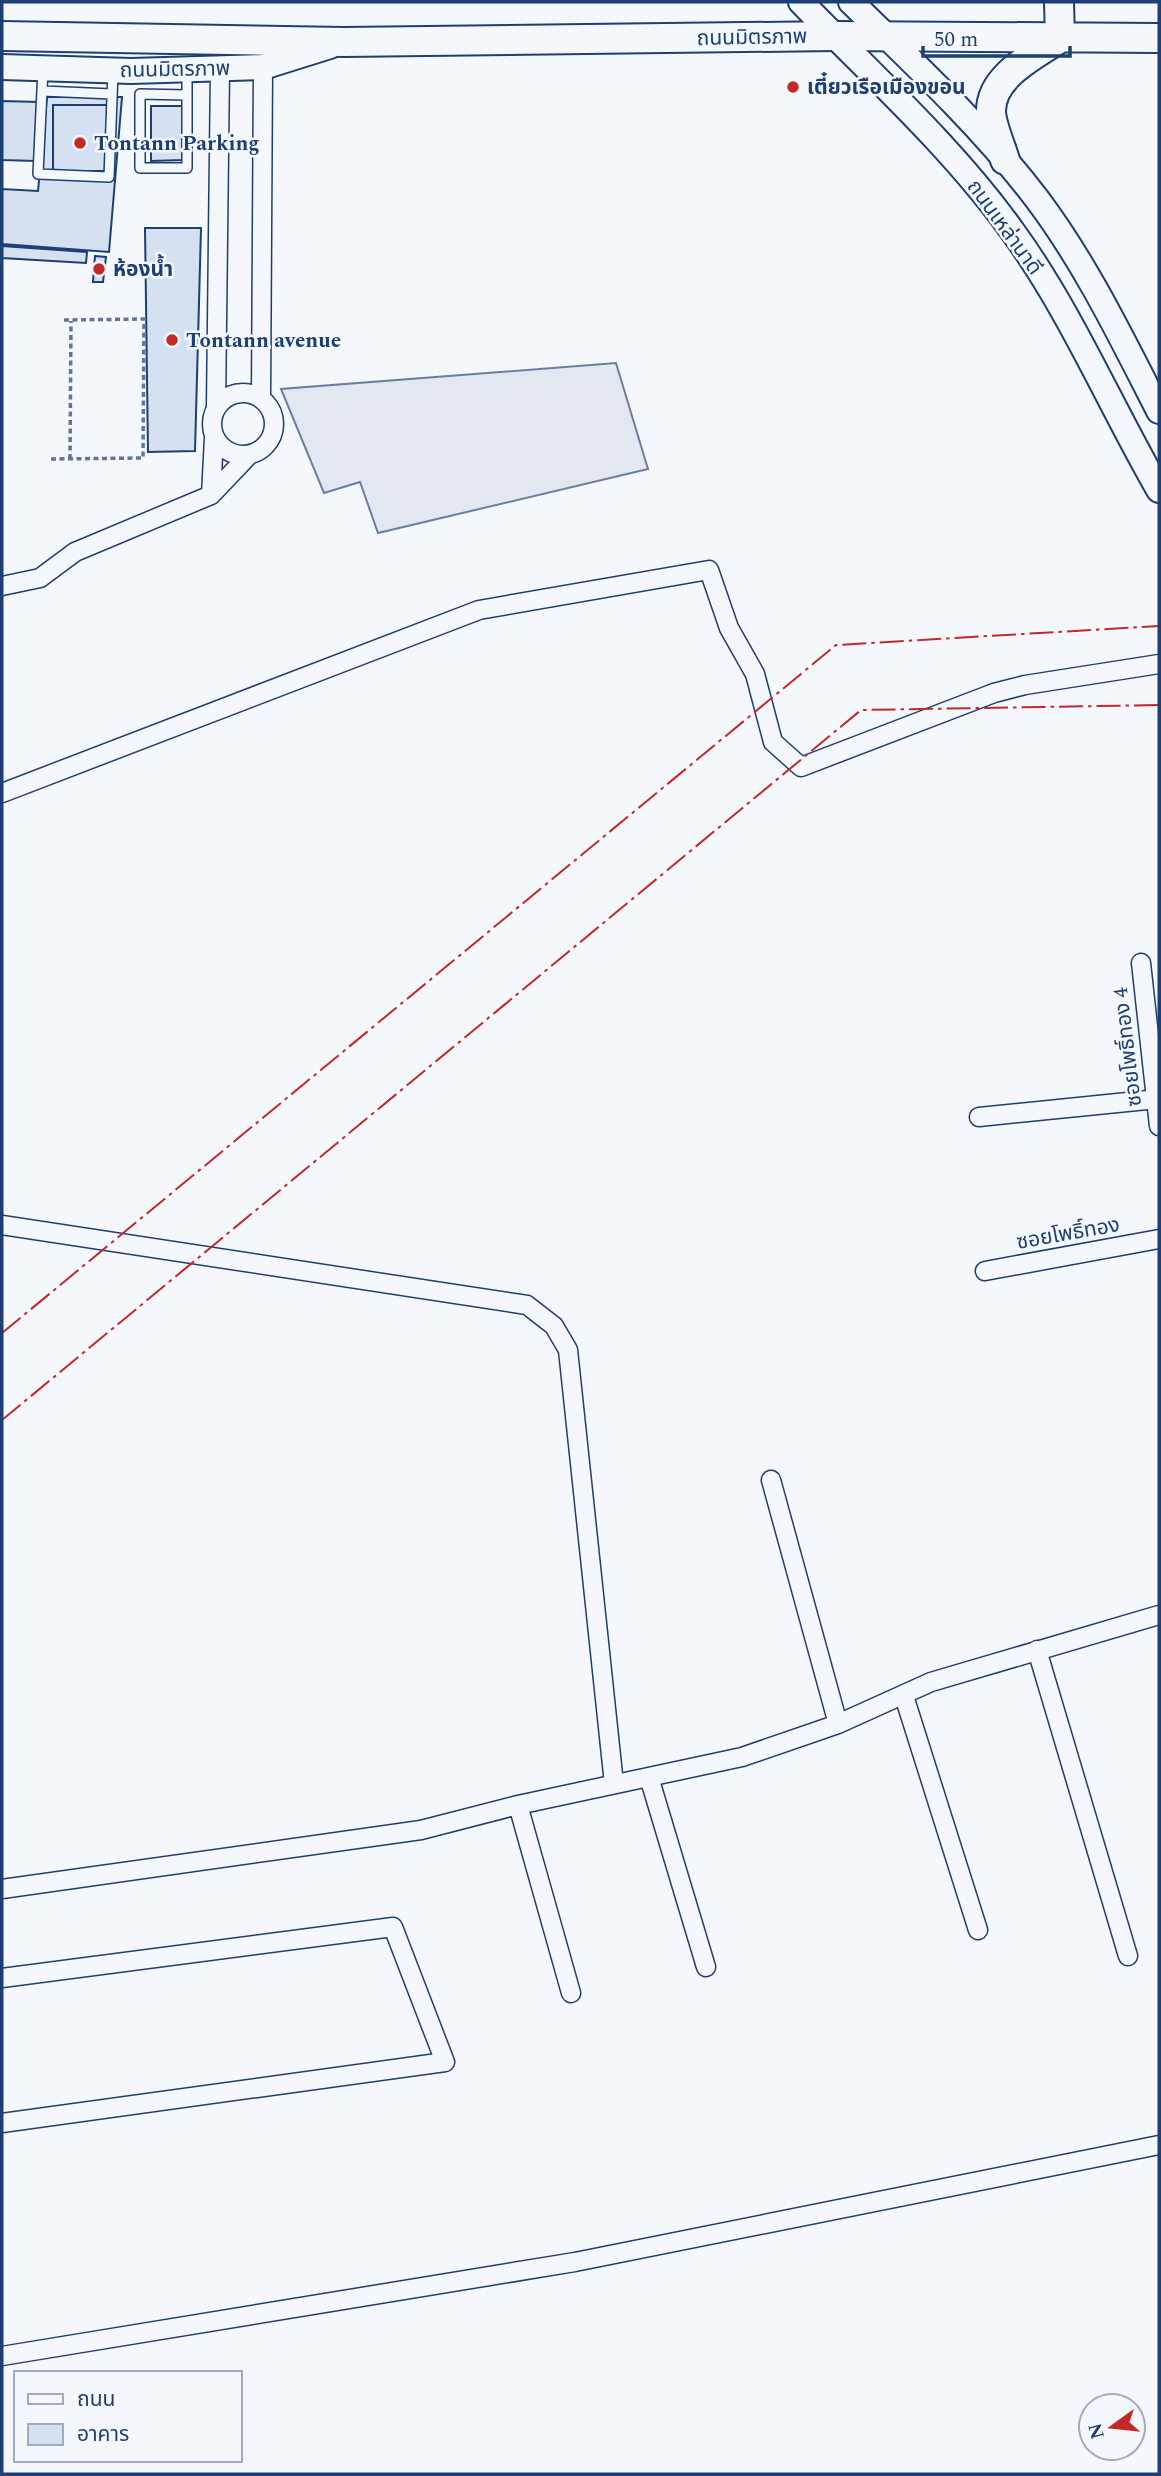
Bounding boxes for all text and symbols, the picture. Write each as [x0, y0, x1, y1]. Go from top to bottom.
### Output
scale bar [923, 14, 1070, 58]
street label: ถนนมิตรภาพ [696, 21, 808, 55]
text: 50 m [934, 24, 978, 56]
street label: ถนนมิตรภาพ [119, 53, 231, 87]
place label: เตี๋ยวเรือเมืองขอน [807, 72, 966, 104]
marker: เตี๋ยวเรือเมืองขอน [785, 79, 801, 95]
place label: Tontann Parking [94, 128, 260, 160]
marker: Tontann Parking [72, 135, 88, 151]
street label: ถนนเหล่านาดี [958, 173, 1050, 282]
place label: ห้องน้ำ [113, 254, 173, 286]
marker: ห้องน้ำ [91, 261, 107, 277]
place label: Tontann avenue [186, 325, 341, 357]
marker: Tontann avenue [164, 332, 180, 348]
street label: ซอยโพธิ์ทอง 4 [1105, 985, 1151, 1108]
street label: ซอยโพธิ์ทอง [1014, 1209, 1122, 1259]
legend [14, 2371, 242, 2462]
text: ถนน [77, 2384, 115, 2416]
north arrow [1077, 2392, 1147, 2462]
text: อาคาร [77, 2419, 129, 2451]
text: N [1081, 2420, 1113, 2442]

